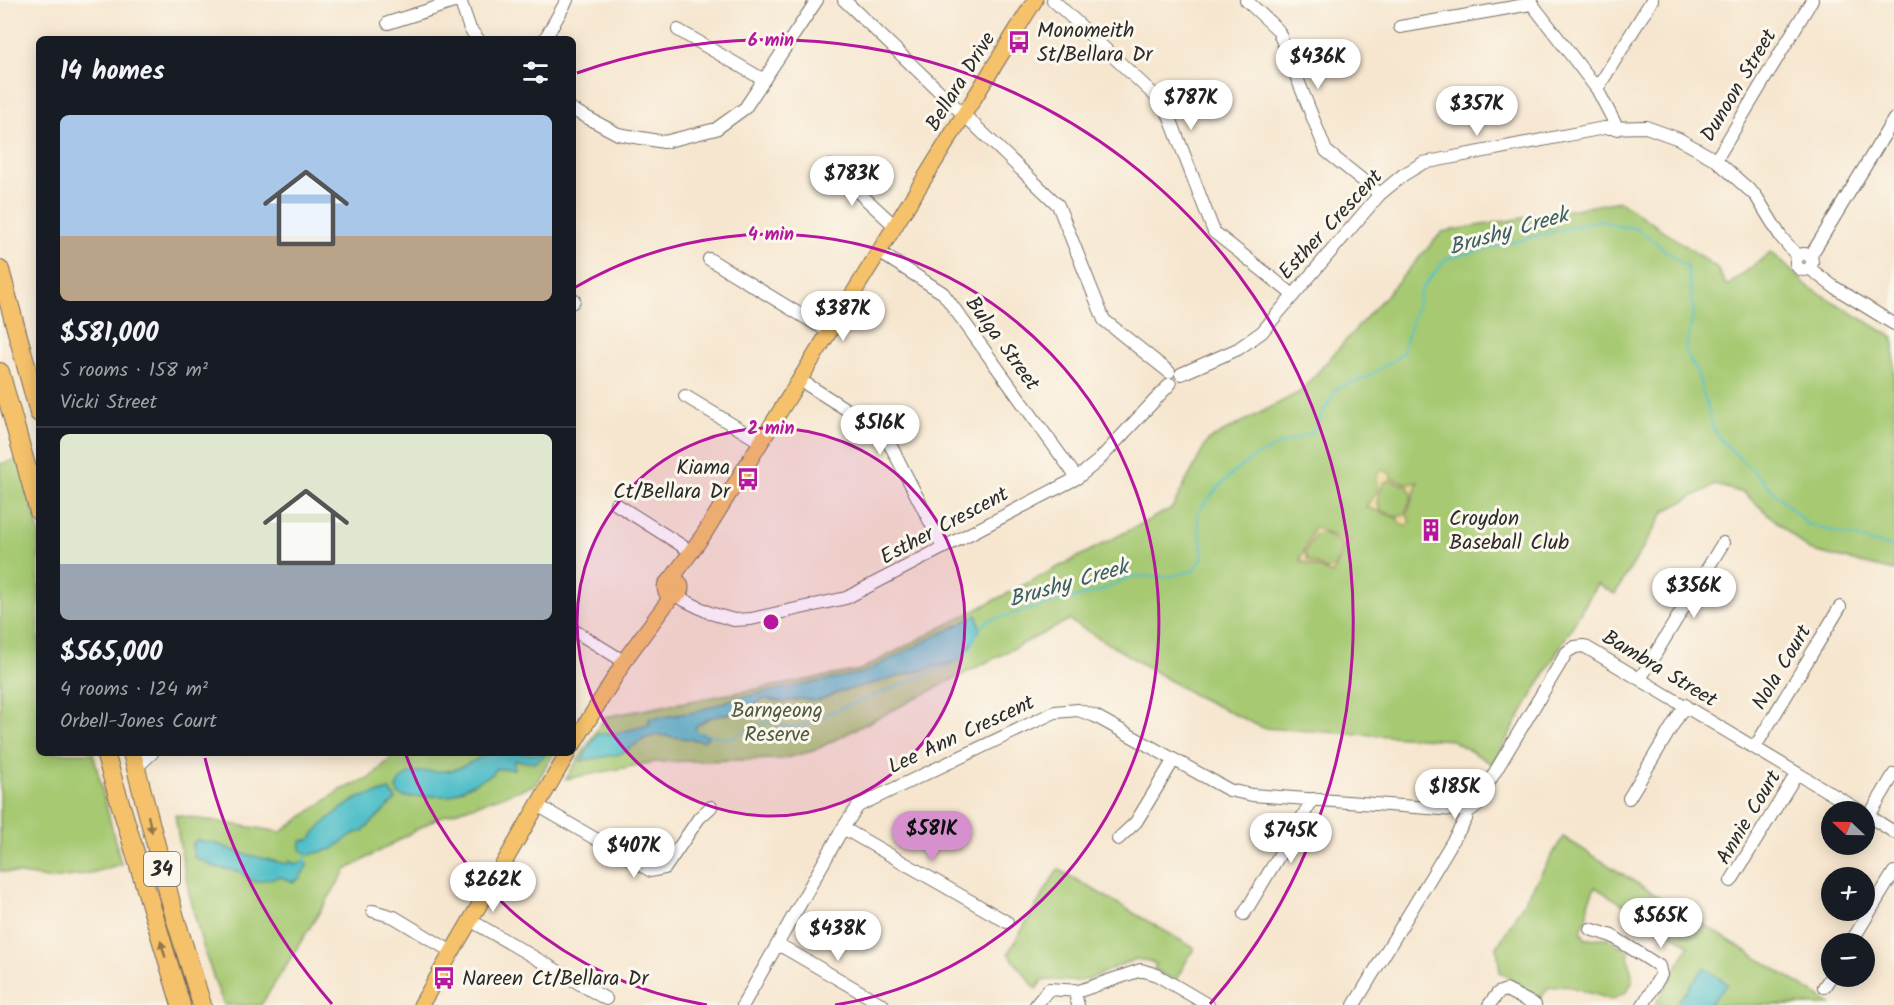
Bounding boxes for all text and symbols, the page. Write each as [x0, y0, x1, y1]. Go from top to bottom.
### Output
place label: Monomeith St/Bellara Dr [1037, 15, 1153, 72]
street label: Dunoon Street [1693, 22, 1787, 149]
street label: Bellara Drive [918, 25, 1005, 138]
text: 6 min [748, 27, 794, 56]
bus stop icon: Monomeith St/Bellara Dr [1006, 29, 1032, 55]
pin: $436K [1276, 39, 1360, 90]
text: $436K [1290, 42, 1346, 74]
text: 14 homes [60, 51, 165, 93]
icon: filters [519, 56, 552, 89]
pin: $787K [1149, 80, 1233, 131]
text: $787K [1164, 83, 1218, 115]
pin: $357K [1435, 86, 1519, 137]
text: $357K [1450, 89, 1504, 121]
icon: home [252, 154, 360, 262]
pin: $783K [810, 156, 894, 207]
text: $783K [824, 159, 880, 191]
street label: Esther Crescent [1271, 161, 1392, 288]
water label: Brushy Creek [1445, 198, 1576, 266]
text: 4 min [748, 221, 794, 250]
street label: Bulga Street [956, 290, 1048, 399]
pin: $387K [801, 291, 885, 342]
text: $387K [815, 294, 871, 326]
text: $581,000 [60, 313, 159, 355]
text: 5 rooms · 158 m² [60, 355, 208, 387]
text: Vicki Street [60, 387, 157, 419]
pin: $516K [838, 405, 922, 456]
text: $516K [855, 408, 905, 440]
text: 2 min [748, 415, 794, 444]
place label: Kiama Ct/Bellara Dr [613, 452, 731, 509]
bus stop icon: Kiama Ct/Bellara Dr [735, 466, 761, 492]
icon: home [252, 473, 360, 581]
street label: Esther Crescent [874, 478, 1016, 574]
place label: Croydon Baseball Club [1449, 503, 1569, 560]
building icon: Croydon Baseball Club [1418, 517, 1444, 543]
water label: Brushy Creek [1005, 550, 1136, 618]
pin: $356K [1652, 568, 1736, 619]
text: $356K [1666, 571, 1722, 603]
centre of rings [761, 612, 781, 632]
street label: Nola Court [1744, 618, 1821, 717]
street label: Bambra Street [1595, 622, 1724, 717]
text: $565,000 [60, 632, 163, 674]
text: 4 rooms · 124 m² [60, 674, 208, 706]
street label: Lee Ann Crescent [883, 687, 1041, 784]
park label: Barngeong Reserve [731, 695, 823, 752]
text: Orbell-Jones Court [60, 706, 217, 738]
street label: Annie Court [1708, 763, 1791, 871]
pin: $185K [1413, 769, 1497, 820]
text: $185K [1429, 772, 1481, 804]
north arrow [1821, 801, 1875, 855]
map controls [1821, 801, 1875, 987]
pin: $581K [890, 811, 974, 862]
pin: $745K [1249, 813, 1333, 864]
text: $581K [906, 814, 958, 846]
one-way arrow [145, 815, 155, 833]
text: $745K [1264, 816, 1318, 848]
pin: $407K [592, 828, 676, 879]
text: $407K [607, 831, 661, 863]
road number: 34 [144, 852, 180, 886]
pin: $262K [451, 862, 535, 913]
text: $262K [464, 865, 522, 897]
button: + [1821, 867, 1875, 921]
pin: $565K [1619, 898, 1703, 949]
text: $565K [1634, 901, 1688, 933]
pin: $438K [796, 911, 880, 962]
text: $438K [809, 914, 867, 946]
button: − [1821, 933, 1875, 987]
one-way arrow [158, 940, 167, 958]
place label: Nareen Ct/Bellara Dr [462, 963, 649, 996]
bus stop icon: Nareen Ct/Bellara Dr [431, 965, 457, 991]

